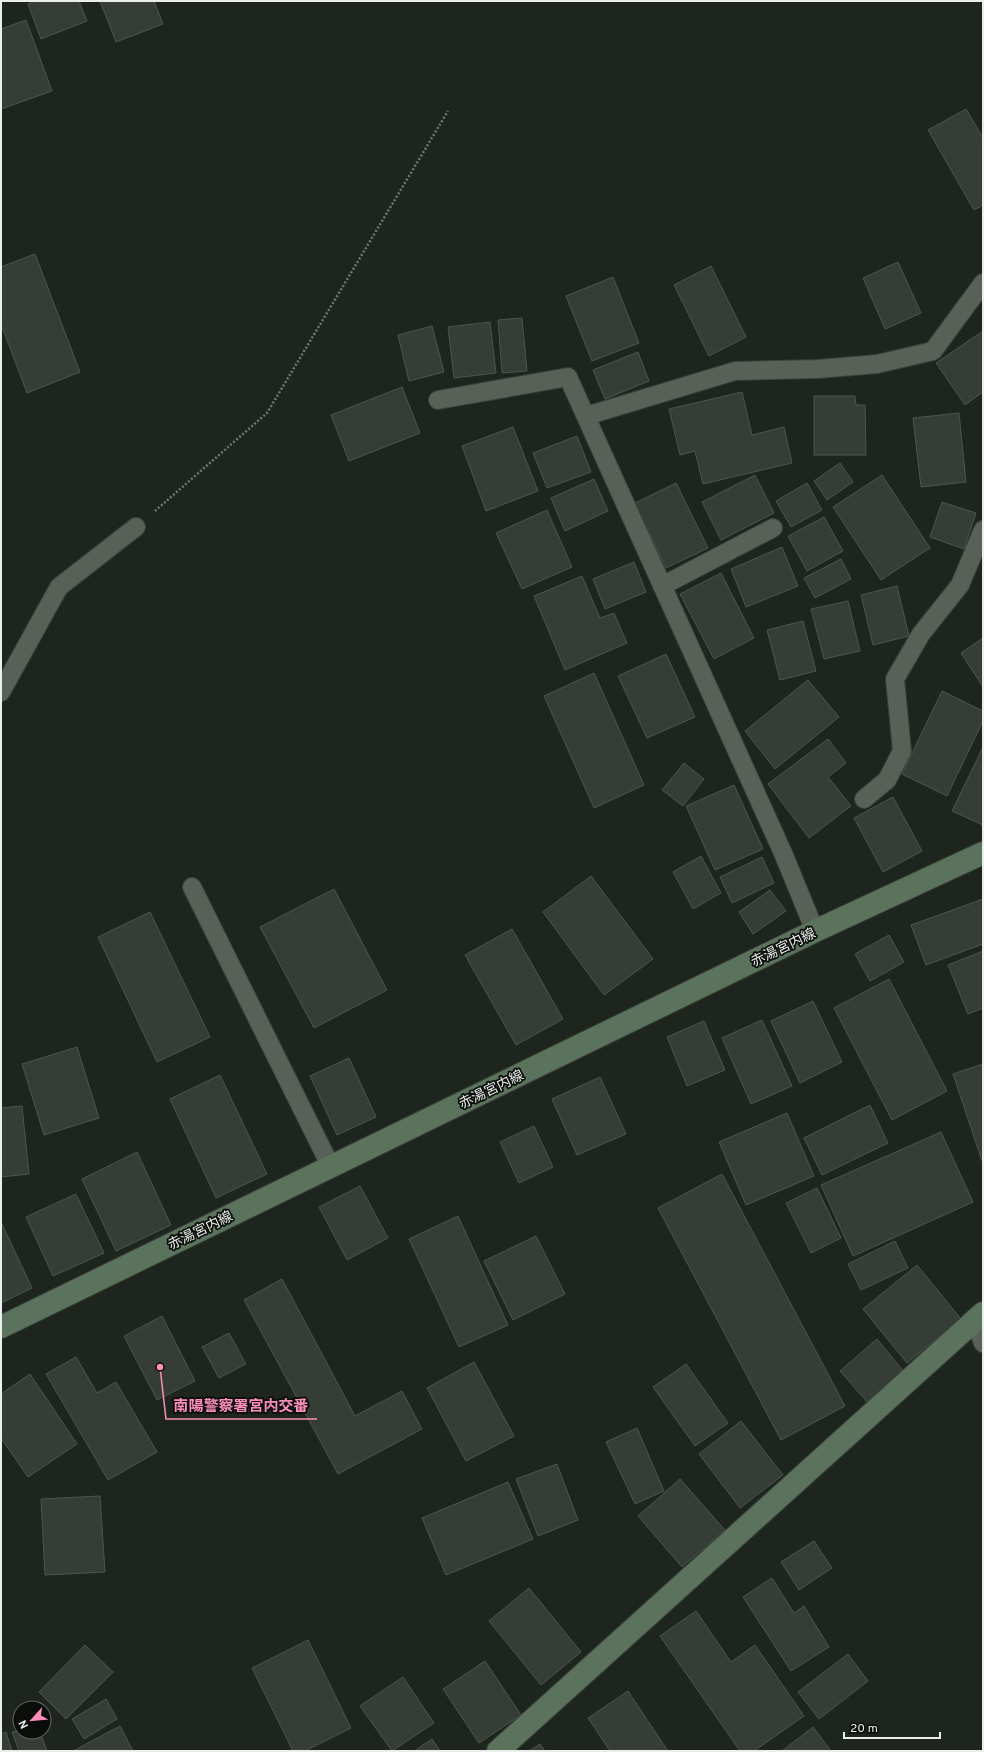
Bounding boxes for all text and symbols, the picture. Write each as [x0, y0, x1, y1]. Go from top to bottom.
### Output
street label: 赤湯宮内線 [748, 925, 819, 971]
street label: 赤湯宮内線 [456, 1067, 527, 1113]
street label: 赤湯宮内線 [165, 1208, 236, 1254]
callout: 南陽警察署宮内交番 [166, 1392, 317, 1419]
text: 南陽警察署宮内交番 [173, 1398, 309, 1417]
north arrow [12, 1700, 52, 1740]
scale bar [844, 1714, 940, 1740]
text: N [16, 1717, 32, 1731]
text: 20 m [850, 1721, 878, 1737]

